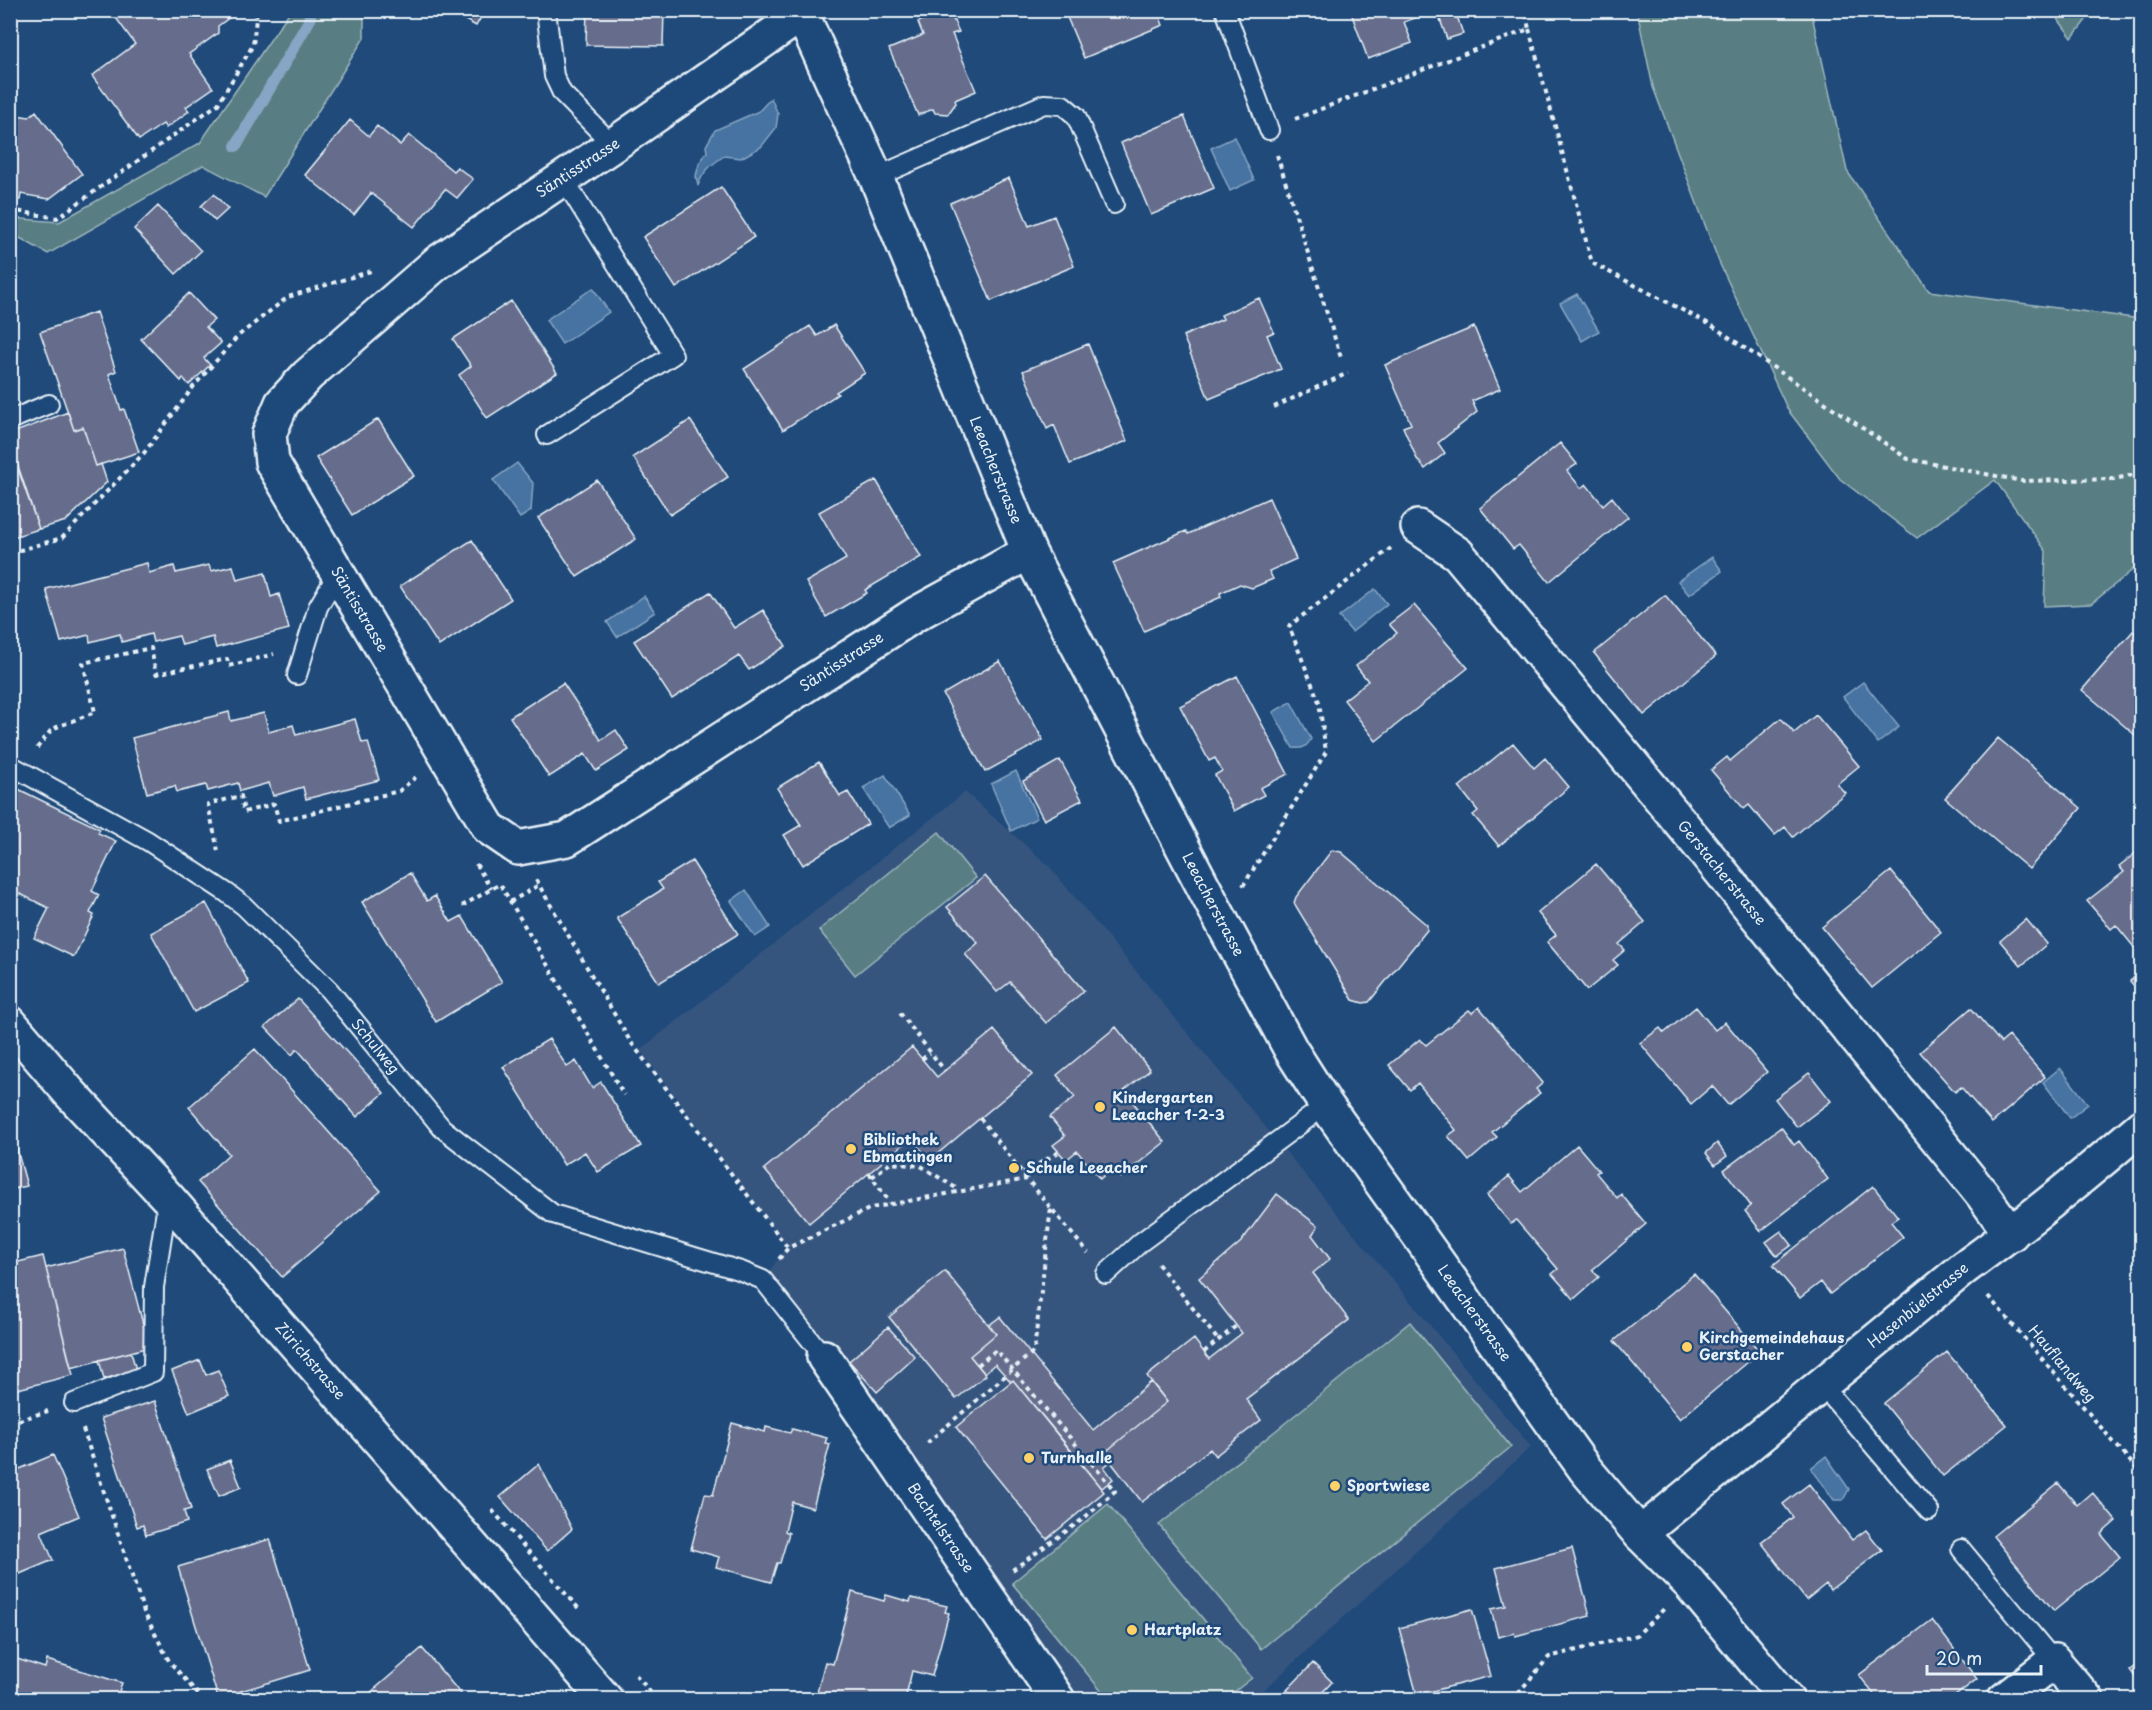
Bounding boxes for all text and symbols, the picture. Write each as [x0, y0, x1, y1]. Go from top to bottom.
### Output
street label: Säntisstrasse [531, 131, 624, 203]
street label: Leeacherstrasse [965, 412, 1029, 527]
street label: Säntisstrasse [326, 561, 395, 656]
street label: Säntisstrasse [794, 625, 888, 696]
street label: Gerstacherstrasse [1673, 814, 1773, 930]
street label: Leeacherstrasse [1177, 848, 1251, 960]
street label: Schulweg [346, 1013, 406, 1079]
place label: Kindergarten Leeacher 1-2-3 [1112, 1085, 1225, 1125]
marker: Kindergarten Leeacher 1-2-3 [1093, 1100, 1107, 1114]
place label: Bibliothek Ebmatingen [863, 1127, 952, 1167]
marker: Bibliothek Ebmatingen [844, 1142, 858, 1156]
place label: Schule Leeacher [1026, 1155, 1148, 1178]
marker: Schule Leeacher [1007, 1161, 1021, 1175]
street label: Hasenbüelstrasse [1862, 1256, 1973, 1353]
street label: Leeacherstrasse [1433, 1259, 1518, 1366]
street label: Zürichstrasse [271, 1316, 352, 1404]
street label: Hauflandweg [2024, 1319, 2103, 1407]
place label: Kirchgemeindehaus Gerstacher [1699, 1325, 1844, 1365]
marker: Kirchgemeindehaus Gerstacher [1680, 1340, 1694, 1354]
place label: Turnhalle [1041, 1445, 1112, 1468]
marker: Turnhalle [1022, 1451, 1036, 1465]
place label: Sportwiese [1347, 1473, 1430, 1496]
street label: Bachtelstrasse [903, 1477, 981, 1577]
marker: Sportwiese [1328, 1479, 1342, 1493]
place label: Hartplatz [1144, 1617, 1221, 1640]
marker: Hartplatz [1125, 1623, 1139, 1637]
scale bar [1927, 1638, 2041, 1676]
text: 20 m [1936, 1644, 1982, 1671]

